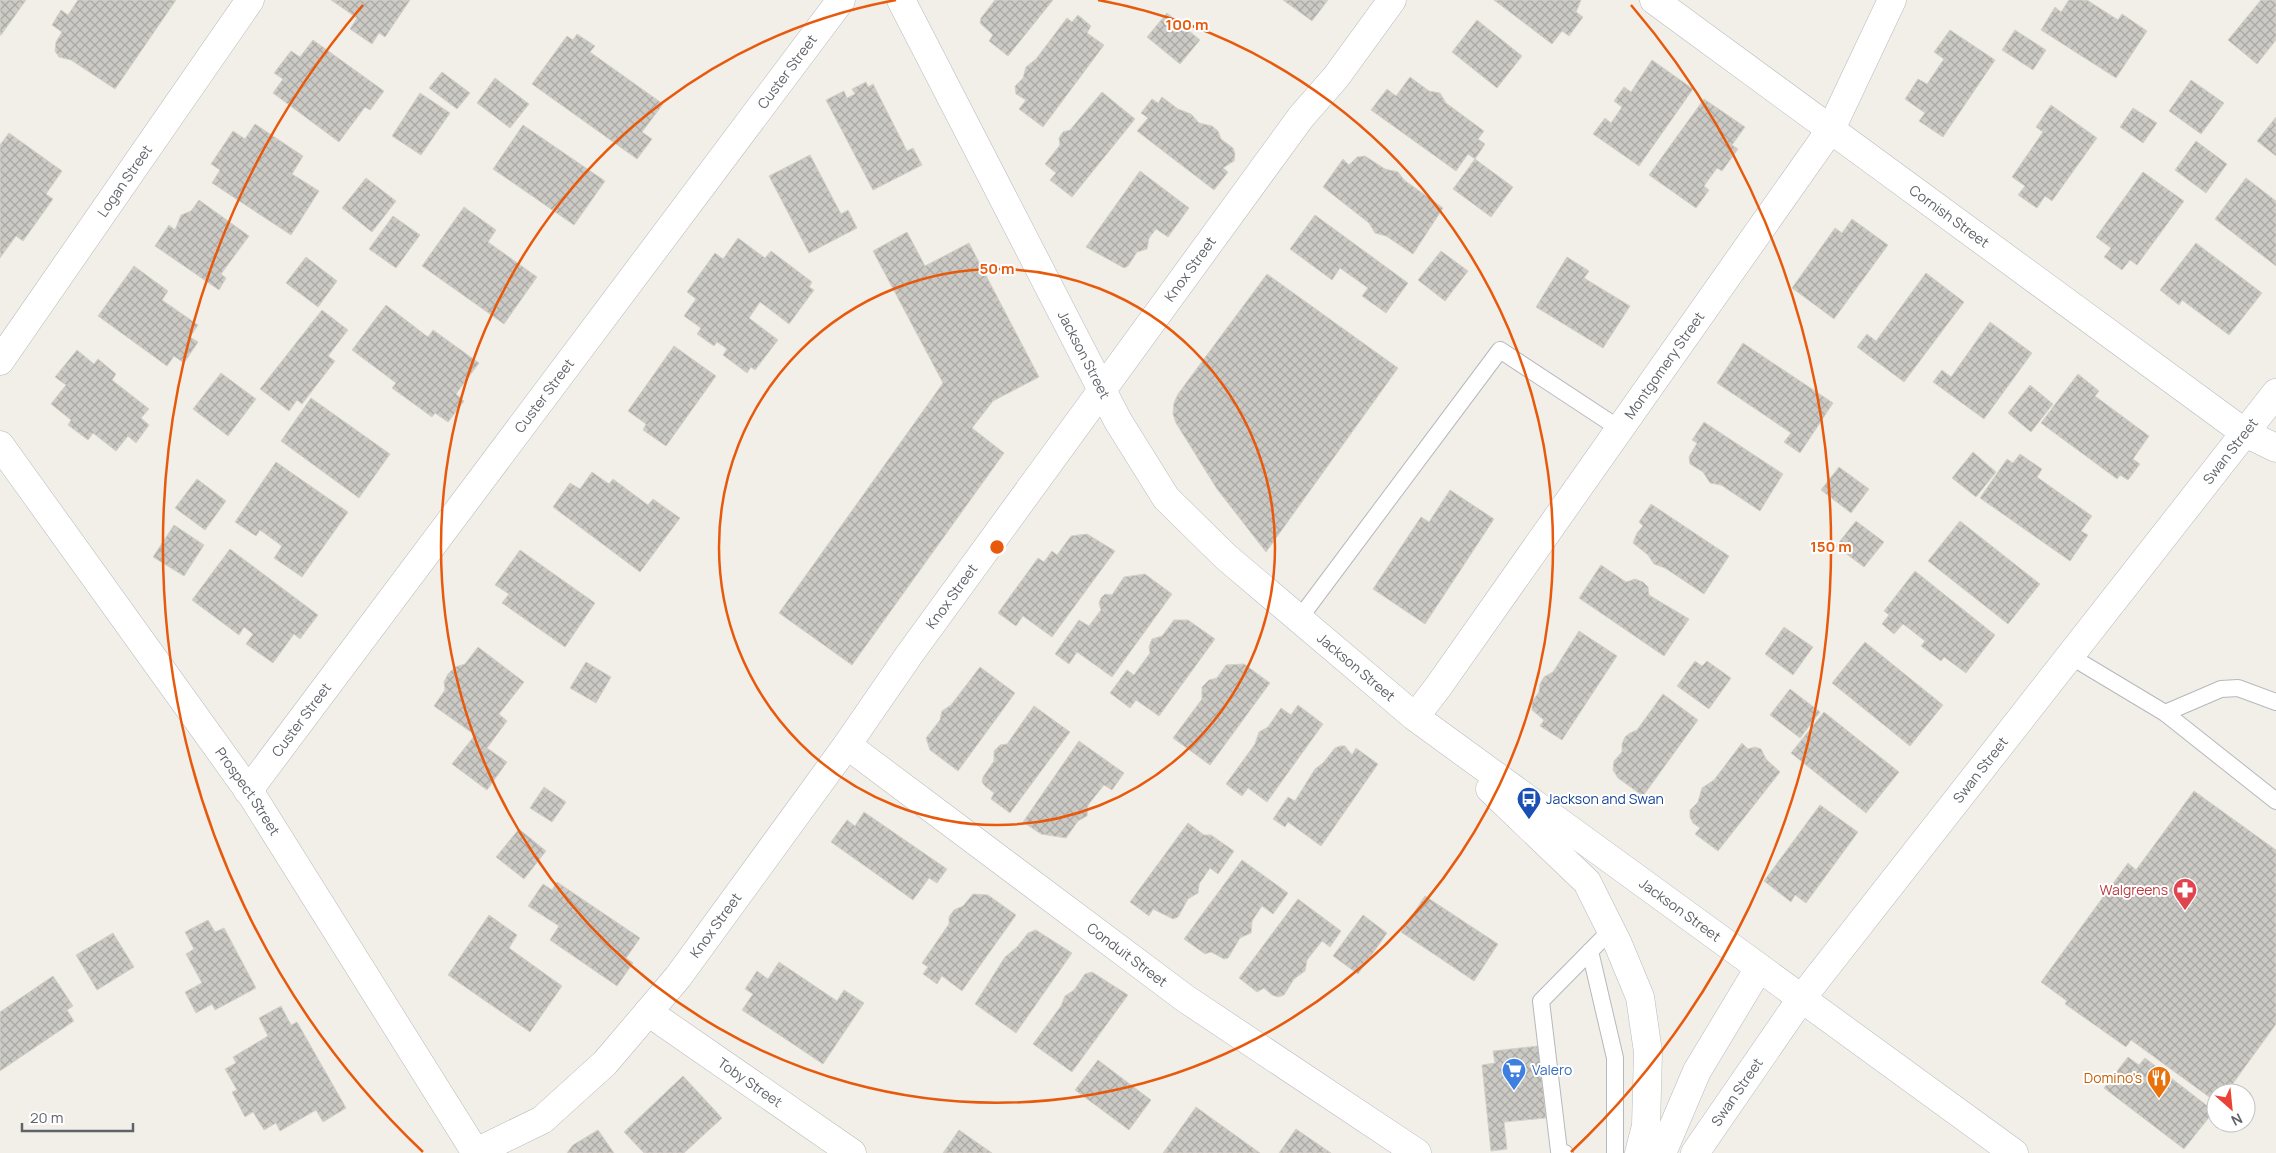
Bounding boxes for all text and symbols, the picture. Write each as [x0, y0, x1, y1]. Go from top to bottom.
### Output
text: 100 m [1166, 14, 1208, 35]
street label: Custer Street [753, 30, 821, 112]
street label: Logan Street [93, 140, 156, 221]
street label: Cornish Street [1906, 180, 1994, 252]
street label: Knox Street [1160, 232, 1220, 305]
text: 50 m [979, 258, 1015, 279]
street label: Jackson Street [1054, 307, 1115, 402]
street label: Montgomery Street [1620, 308, 1709, 423]
street label: Custer Street [510, 354, 578, 436]
street label: Swan Street [2198, 414, 2262, 488]
text: 150 m [1810, 536, 1852, 557]
centre of rings [988, 538, 1006, 556]
street label: Knox Street [921, 559, 982, 632]
street label: Jackson Street [1313, 628, 1400, 706]
street label: Custer Street [267, 678, 335, 760]
street label: Swan Street [1948, 732, 2012, 807]
street label: Prospect Street [211, 743, 285, 839]
bus stop icon: Jackson and Swan [1516, 786, 1542, 820]
place label: Jackson and Swan [1546, 789, 1664, 808]
street label: Jackson Street [1636, 873, 1725, 946]
pharmacy icon: Walgreens [2172, 877, 2198, 911]
place label: Walgreens [2099, 880, 2168, 899]
street label: Knox Street [685, 888, 746, 961]
street label: Conduit Street [1083, 918, 1172, 991]
street label: Toby Street [714, 1053, 787, 1111]
street label: Swan Street [1706, 1053, 1767, 1130]
supermarket icon: Valero [1501, 1057, 1527, 1091]
place label: Valero [1532, 1060, 1572, 1079]
restaurant icon: Domino's [2146, 1065, 2172, 1099]
place label: Domino's [2084, 1068, 2142, 1087]
north arrow [2206, 1083, 2256, 1133]
scale bar [22, 1100, 134, 1132]
text: 20 m [30, 1107, 63, 1128]
text: N [2228, 1109, 2246, 1131]

